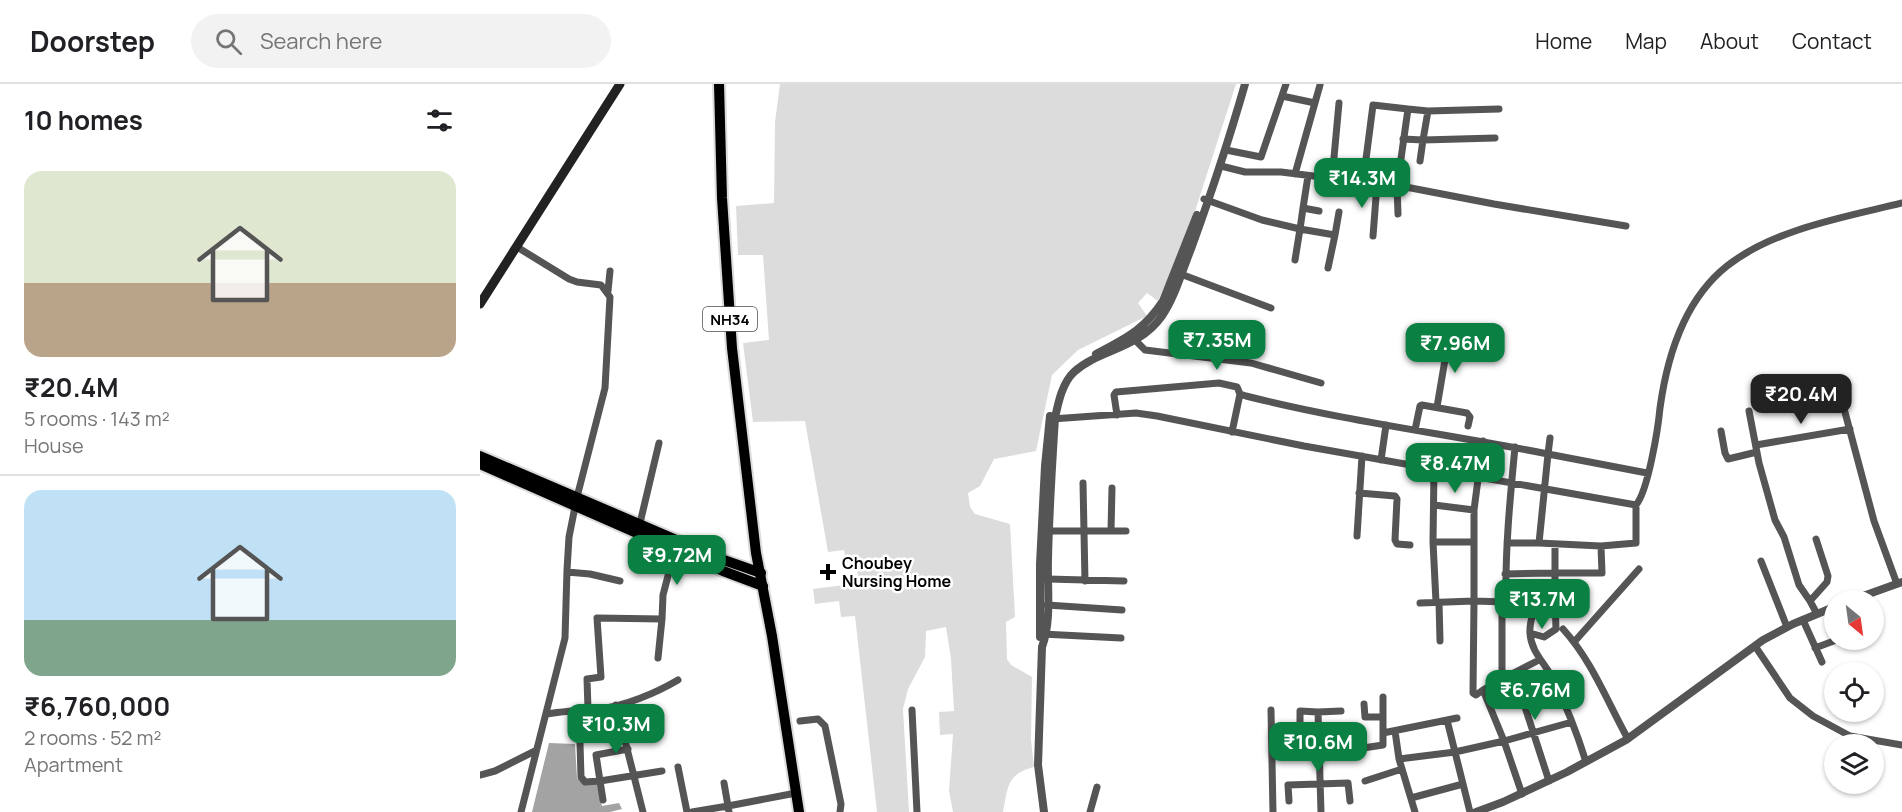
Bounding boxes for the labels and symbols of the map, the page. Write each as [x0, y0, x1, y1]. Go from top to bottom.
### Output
pin: ₹14.3M [1313, 158, 1411, 209]
road number: NH34 [703, 307, 757, 331]
pin: ₹7.35M [1168, 320, 1266, 371]
pin: ₹7.96M [1406, 323, 1504, 374]
pin: ₹20.4M [1752, 374, 1850, 425]
pin: ₹8.47M [1406, 443, 1504, 494]
pin: ₹9.72M [628, 535, 726, 586]
place label: Choubey Nursing Home [842, 552, 951, 592]
marker: Choubey Nursing Home [819, 563, 837, 581]
pin: ₹13.7M [1493, 579, 1591, 630]
north arrow [1824, 590, 1884, 650]
pin: ₹6.76M [1486, 670, 1584, 721]
pin: ₹10.3M [567, 704, 665, 755]
pin: ₹10.6M [1269, 722, 1367, 773]

